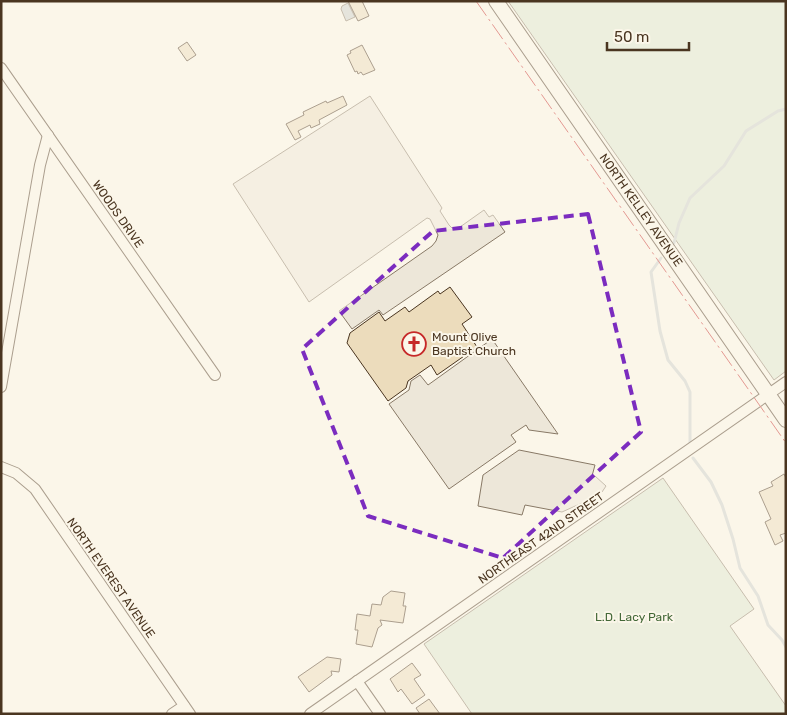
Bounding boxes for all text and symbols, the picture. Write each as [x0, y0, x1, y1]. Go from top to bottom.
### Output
scale bar [607, 20, 690, 52]
text: 50 m [614, 28, 649, 46]
street label: NORTH KELLEY AVENUE [597, 151, 685, 269]
street label: WOODS DRIVE [90, 178, 146, 250]
place label: Mount Olive Baptist Church [432, 330, 516, 358]
church icon: Mount Olive Baptist Church [401, 331, 427, 357]
street label: NORTHEAST 42ND STREET [476, 489, 606, 587]
street label: NORTH EVEREST AVENUE [64, 515, 158, 641]
park label: L.D. Lacy Park [595, 610, 674, 624]

